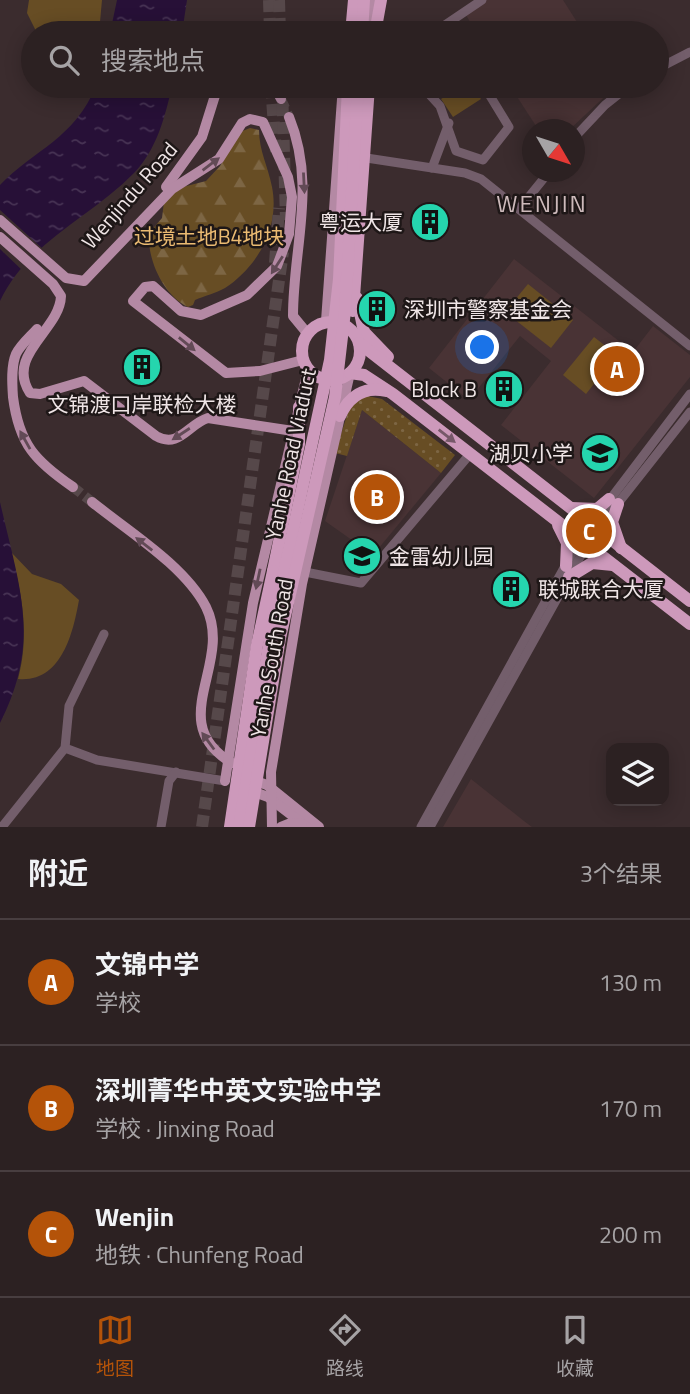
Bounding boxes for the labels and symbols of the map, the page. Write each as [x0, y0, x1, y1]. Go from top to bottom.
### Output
north arrow [522, 119, 585, 182]
street label: Wenjindu Road [73, 134, 185, 256]
one-way arrow [201, 157, 220, 171]
one-way arrow [299, 172, 310, 194]
district label: WENJIN [496, 185, 588, 221]
building icon: 粤运大厦 [409, 201, 451, 243]
place label: 粤运大厦 [319, 206, 403, 238]
park label: 过境土地B4地块 [134, 220, 284, 252]
one-way arrow [270, 255, 283, 275]
building icon: 深圳市警察基金会 [356, 288, 398, 330]
place label: 深圳市警察基金会 [404, 293, 572, 325]
your location [465, 330, 499, 364]
one-way arrow [178, 336, 195, 351]
pin: A [594, 343, 640, 395]
building icon: 文锦渡口岸联检大楼 [121, 346, 163, 388]
street label: Yanhe Road Viaduct [256, 365, 324, 543]
building icon: Block B [483, 368, 525, 410]
place label: Block B [411, 373, 477, 405]
place label: 文锦渡口岸联检大楼 [48, 388, 237, 420]
one-way arrow [171, 427, 191, 440]
one-way arrow [438, 428, 456, 442]
one-way arrow [19, 430, 31, 450]
school or university icon: 湖贝小学 [579, 432, 621, 474]
place label: 湖贝小学 [489, 437, 573, 469]
pin: B [354, 471, 400, 523]
pin: C [566, 505, 612, 557]
school or university icon: 金雷幼儿园 [341, 535, 383, 577]
one-way arrow [136, 536, 154, 551]
place label: 金雷幼儿园 [389, 540, 494, 572]
one-way arrow [253, 568, 264, 590]
building icon: 联城联合大厦 [490, 568, 532, 610]
place label: 联城联合大厦 [538, 573, 664, 605]
street label: Yanhe South Road [241, 576, 301, 740]
one-way arrow [201, 731, 215, 750]

